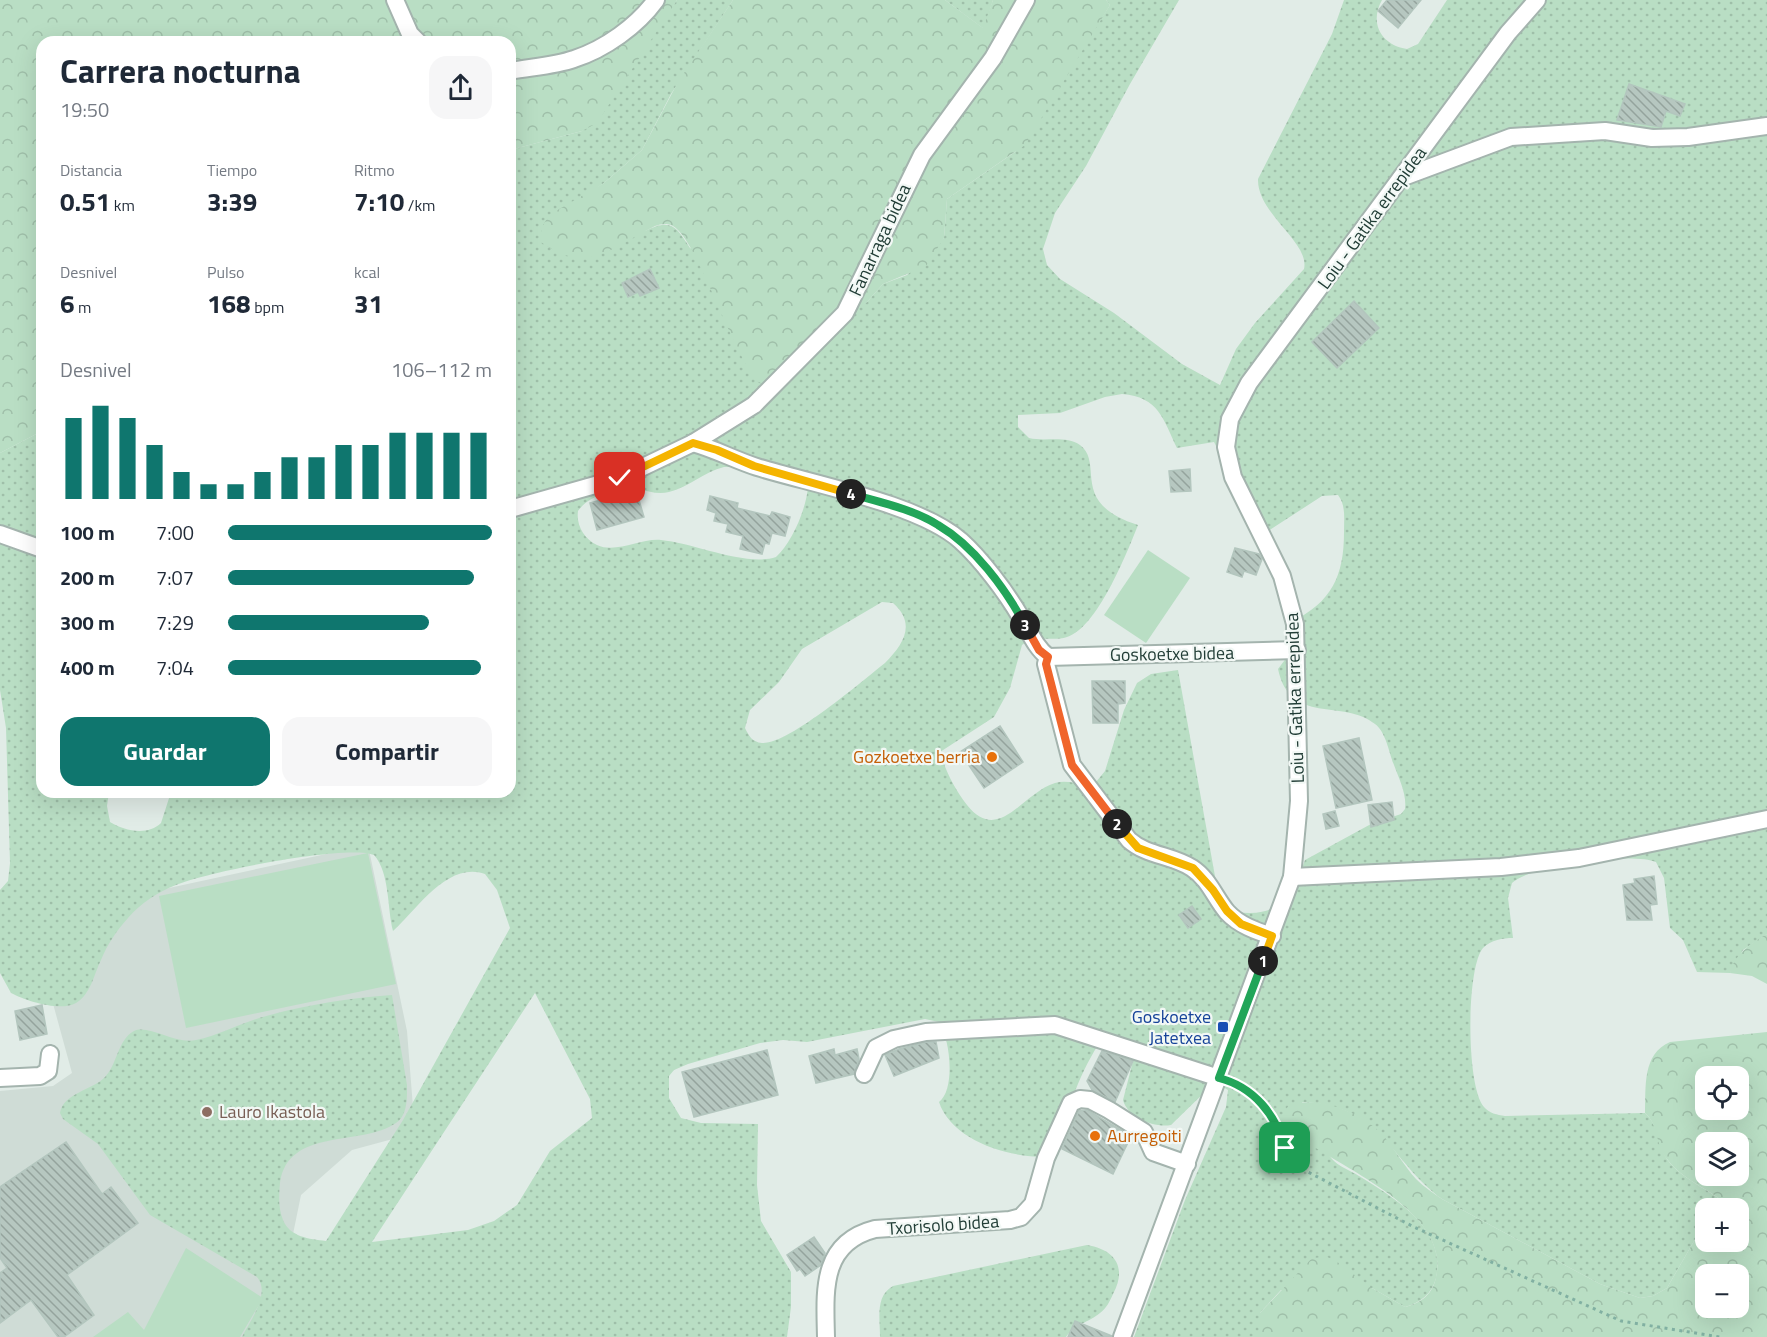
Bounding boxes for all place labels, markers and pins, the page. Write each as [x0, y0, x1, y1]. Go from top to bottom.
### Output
pin [594, 452, 645, 503]
pin: 4 [836, 479, 866, 509]
pin: 3 [1010, 610, 1040, 640]
place label: Gozkoetxe berria [853, 743, 980, 770]
marker: Gozkoetxe berria [985, 750, 999, 764]
pin: 2 [1102, 809, 1132, 839]
pin: 1 [1248, 946, 1278, 976]
place label: Goskoetxe Jatetxea [1132, 1003, 1211, 1051]
marker: Goskoetxe Jatetxea [1216, 1020, 1230, 1034]
place label: Lauro Ikastola [219, 1098, 325, 1125]
marker: Lauro Ikastola [200, 1105, 214, 1119]
place label: Aurregoiti [1107, 1122, 1182, 1149]
pin [1259, 1122, 1310, 1173]
marker: Aurregoiti [1088, 1129, 1102, 1143]

